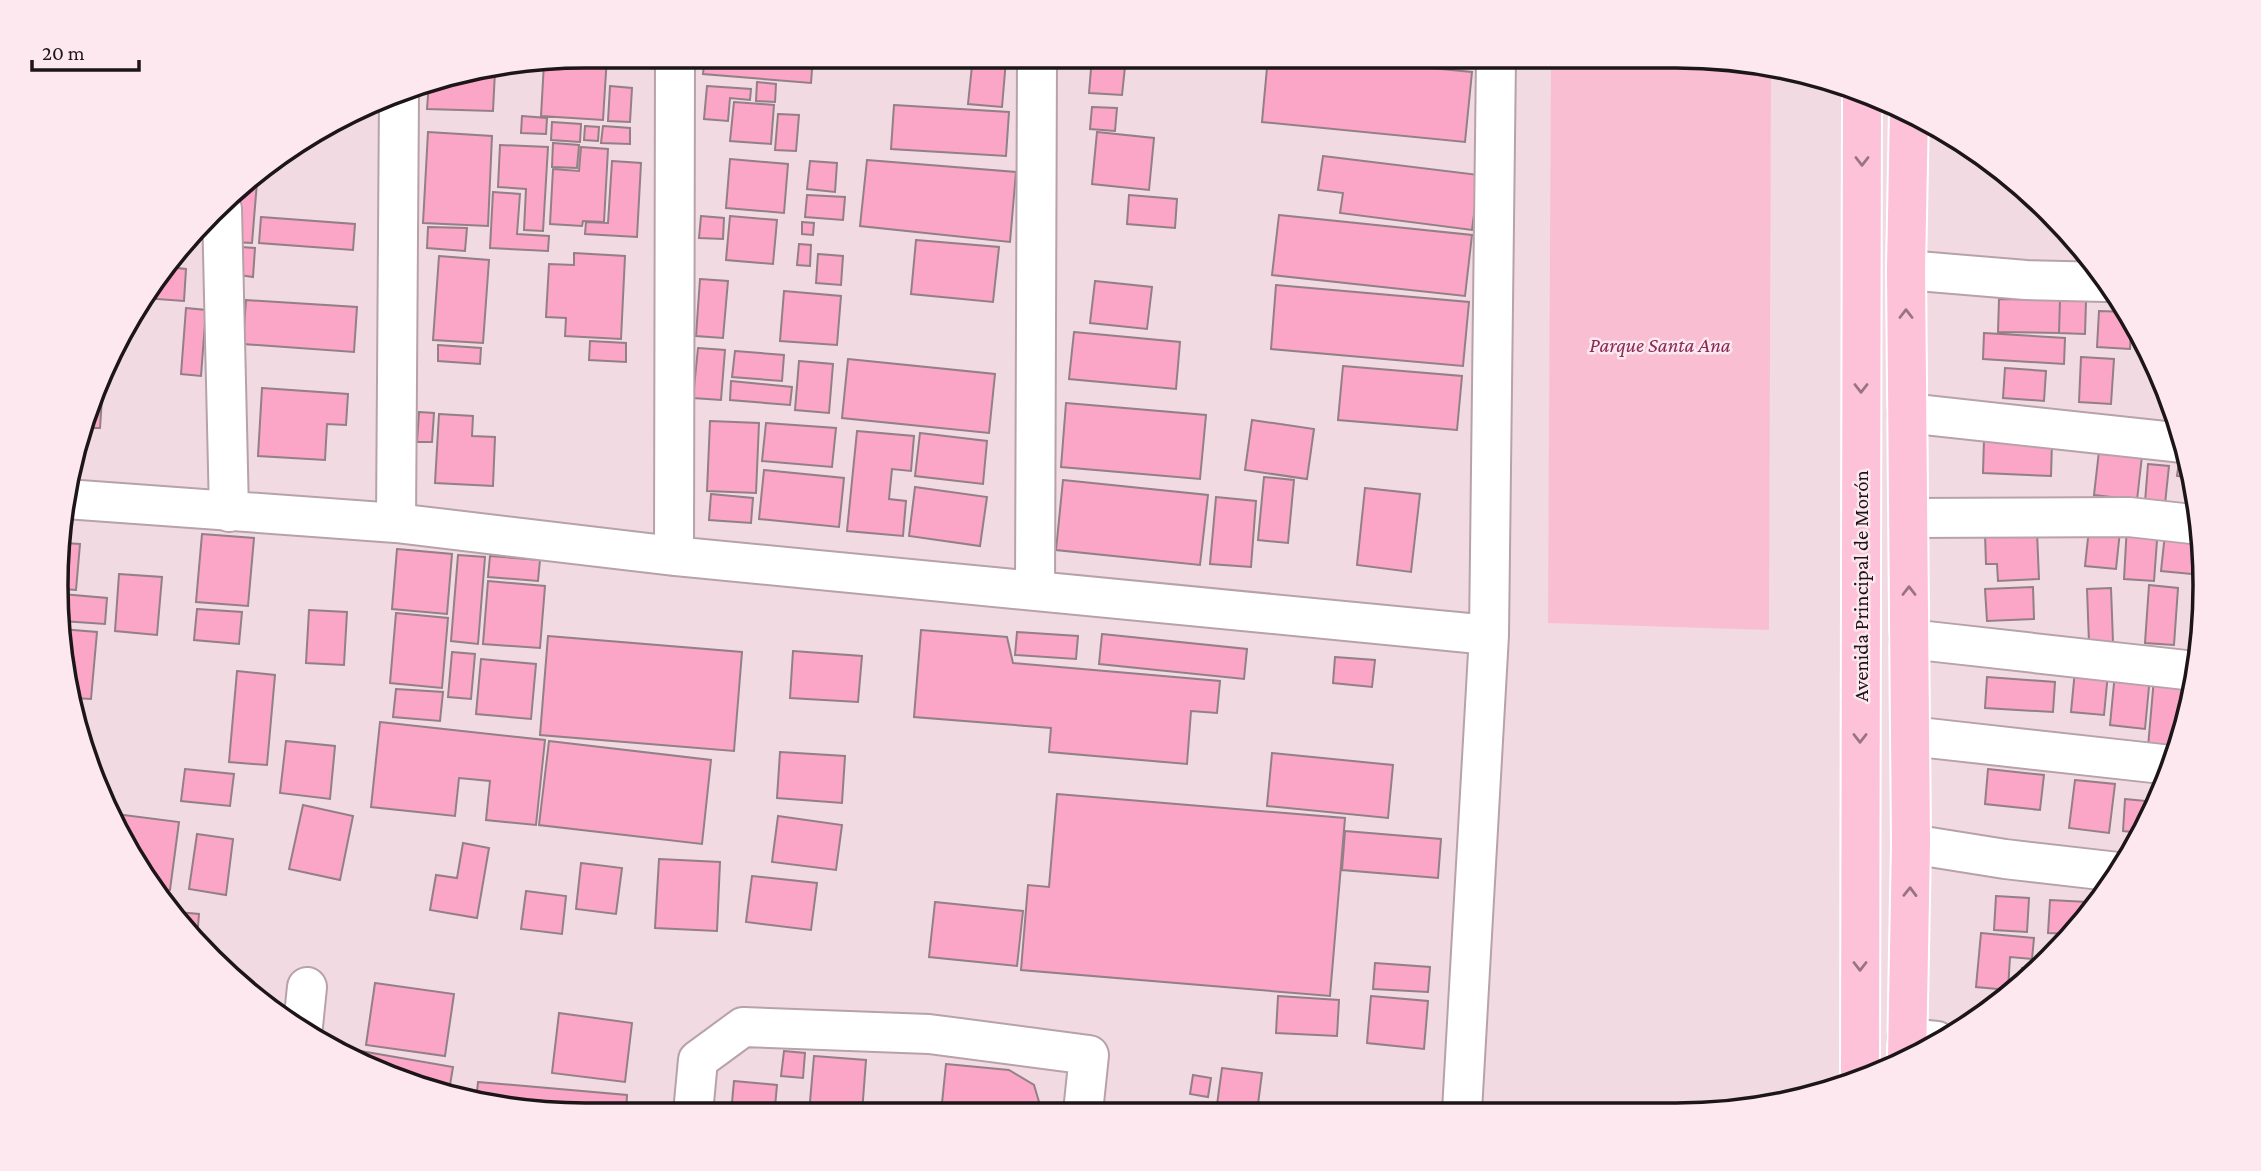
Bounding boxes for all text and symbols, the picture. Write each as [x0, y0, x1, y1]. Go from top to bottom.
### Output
scale bar [32, 28, 138, 72]
text: 20 m [42, 41, 85, 65]
one-way arrow [1854, 156, 1870, 167]
one-way arrow [1898, 308, 1914, 319]
park label: Parque Santa Ana [1589, 333, 1731, 357]
one-way arrow [1853, 384, 1869, 394]
street label: Avenida Principal de Morón [1849, 470, 1873, 702]
one-way arrow [1901, 585, 1917, 595]
one-way arrow [1852, 734, 1868, 744]
one-way arrow [1902, 886, 1918, 896]
one-way arrow [1852, 961, 1868, 972]

